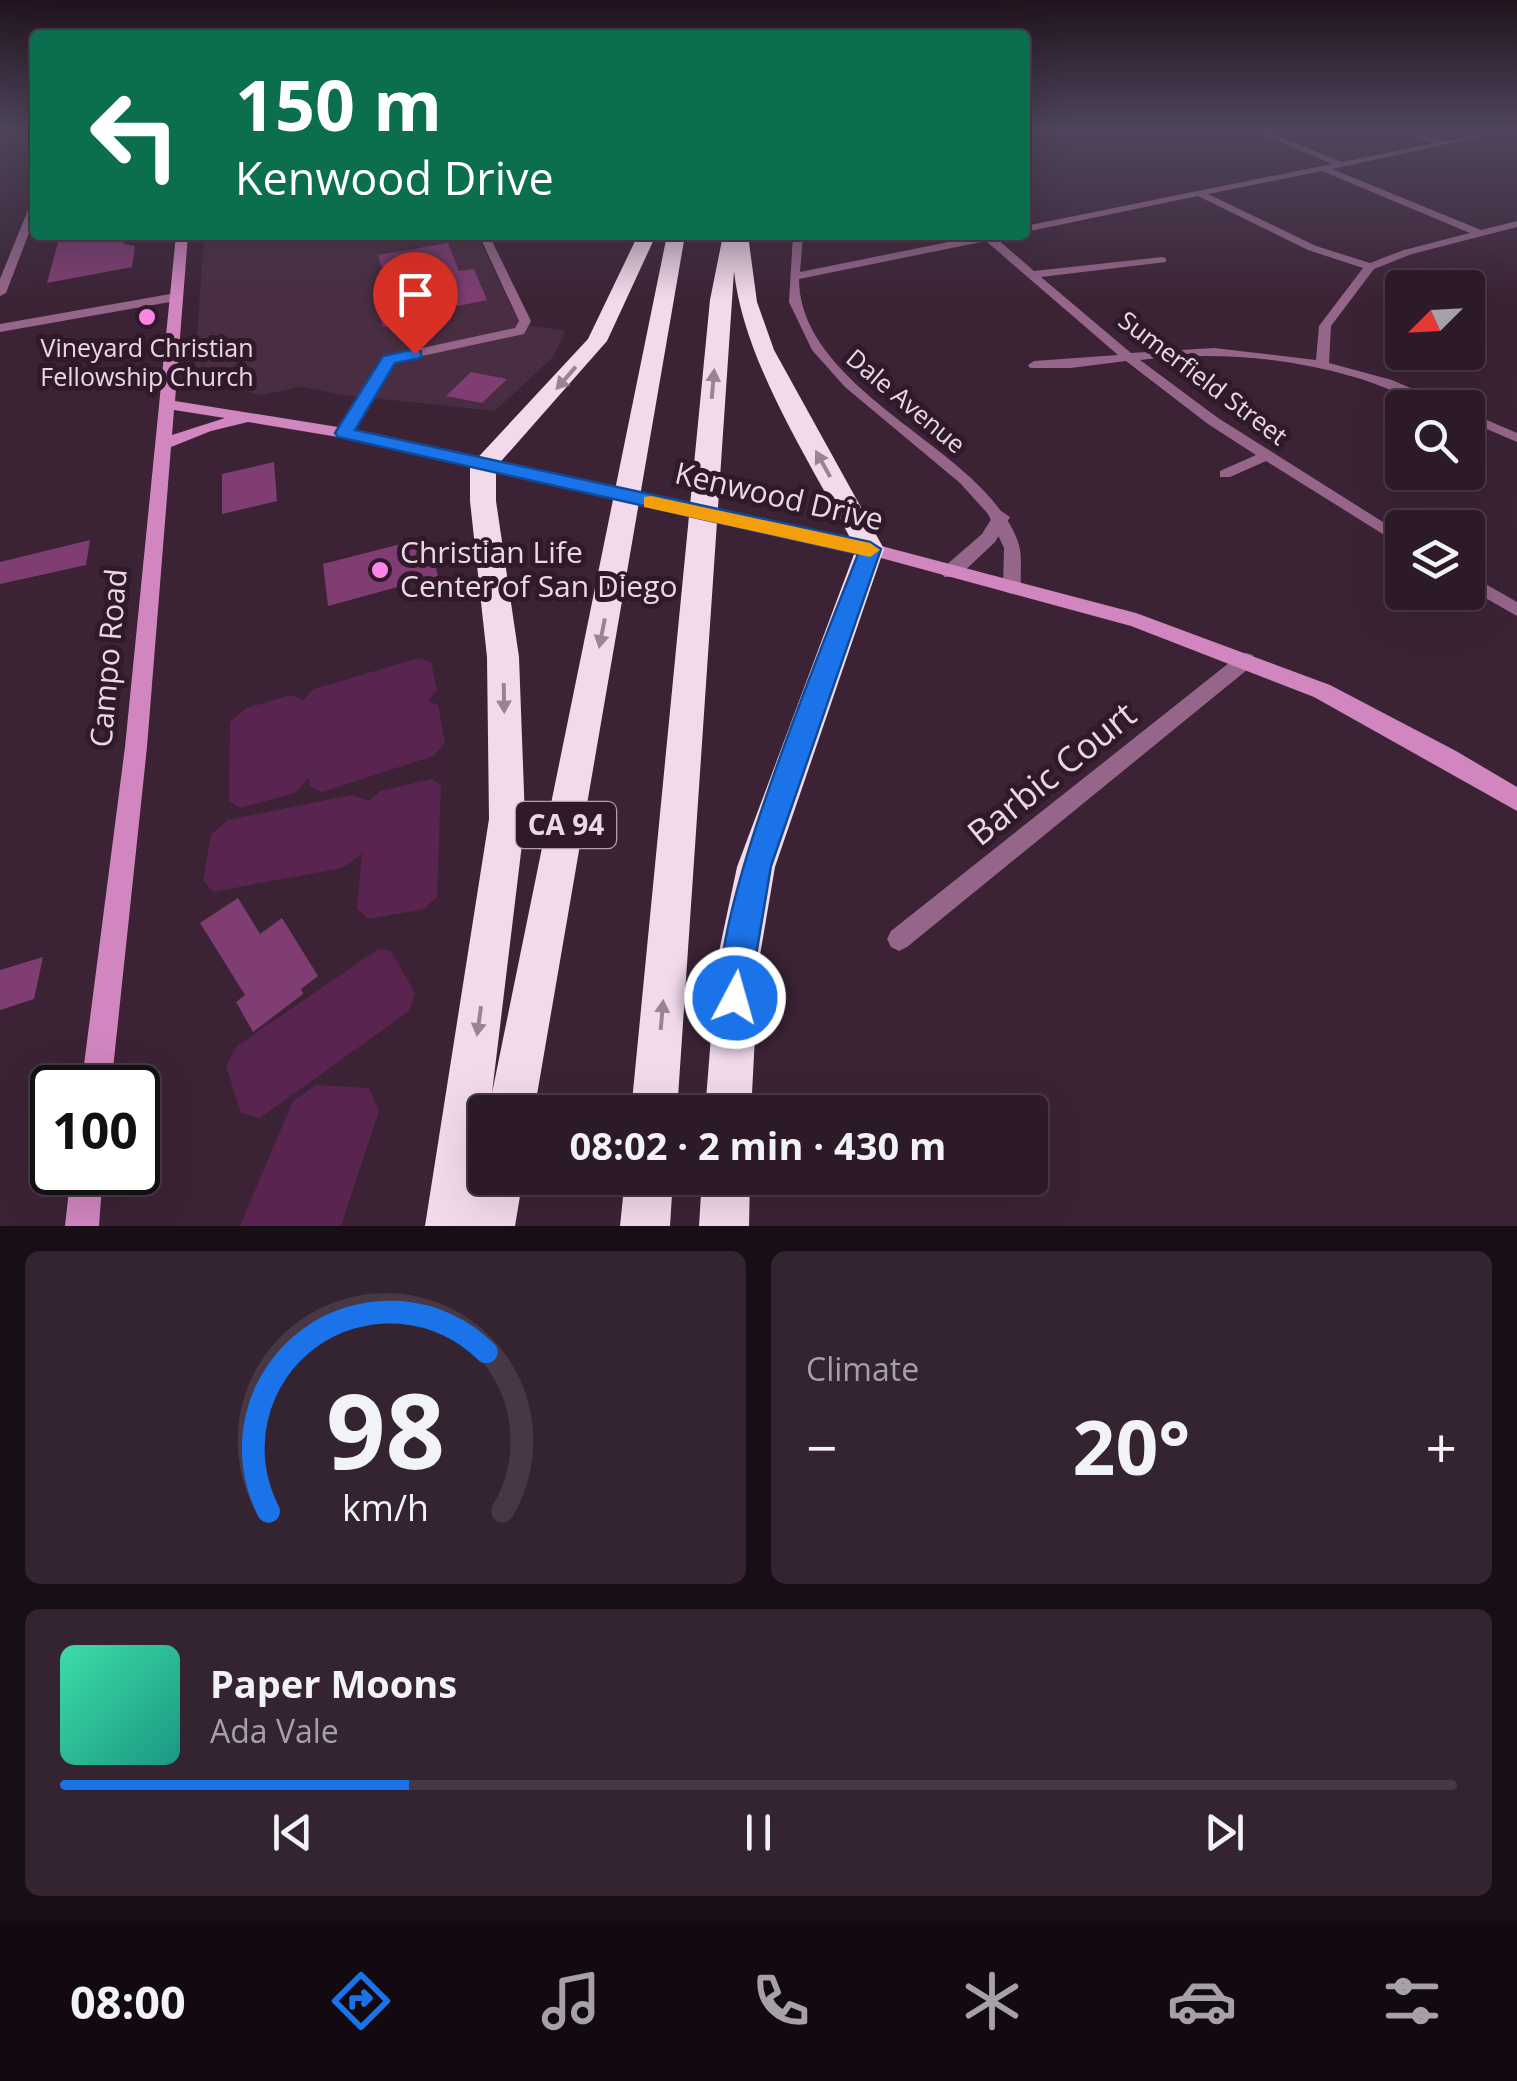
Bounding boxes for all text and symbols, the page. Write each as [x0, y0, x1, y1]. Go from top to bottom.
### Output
text: 150 m [235, 56, 442, 152]
icon: left [70, 70, 200, 200]
text: Kenwood Drive [235, 147, 554, 208]
pin [373, 252, 458, 355]
icon: arrive [388, 267, 443, 322]
north arrow [1385, 270, 1485, 370]
map controls [1385, 270, 1485, 610]
street label: Sumerfield Street [1112, 303, 1295, 452]
marker: Vineyard Christian Fellowship Church [136, 306, 158, 328]
place label: Vineyard Christian Fellowship Church [40, 330, 254, 393]
street label: Dale Avenue [840, 340, 973, 460]
one-way arrow [555, 366, 577, 391]
one-way arrow [706, 367, 722, 399]
button: search [1385, 390, 1485, 490]
one-way arrow [815, 450, 832, 478]
street label: Kenwood Drive [671, 452, 887, 539]
button: layers [1385, 510, 1485, 610]
place label: Christian Life Center of San Diego [400, 531, 678, 606]
marker: Christian Life Center of San Diego [369, 559, 391, 581]
street label: Campo Road [79, 567, 136, 749]
one-way arrow [594, 618, 609, 650]
one-way arrow [497, 682, 513, 714]
street label: Barbic Court [957, 690, 1145, 855]
road number: CA 94 [516, 802, 616, 848]
position arrow [683, 946, 787, 1050]
one-way arrow [654, 999, 670, 1031]
one-way arrow [470, 1005, 486, 1037]
speed limit sign: 100 [30, 1065, 160, 1195]
text: 08:02 · 2 min · 430 m [570, 1119, 946, 1171]
text: Climate [806, 1347, 919, 1390]
text: 98 [326, 1358, 445, 1499]
text: 20° [1073, 1395, 1190, 1497]
text: − [806, 1409, 837, 1484]
text: + [1426, 1409, 1457, 1484]
text: km/h [342, 1483, 429, 1531]
text: Paper Moons [210, 1657, 457, 1709]
text: Ada Vale [210, 1709, 339, 1752]
icon: previous [265, 1805, 320, 1860]
icon: pause [731, 1805, 786, 1860]
icon: next [1197, 1805, 1252, 1860]
icon: directions [326, 1966, 396, 2036]
icon: music [536, 1966, 606, 2036]
icon: phone [746, 1966, 816, 2036]
icon: climate [957, 1966, 1027, 2036]
icon: car [1167, 1966, 1237, 2036]
icon: filters [1377, 1966, 1447, 2036]
text: 08:00 [70, 1971, 186, 2032]

